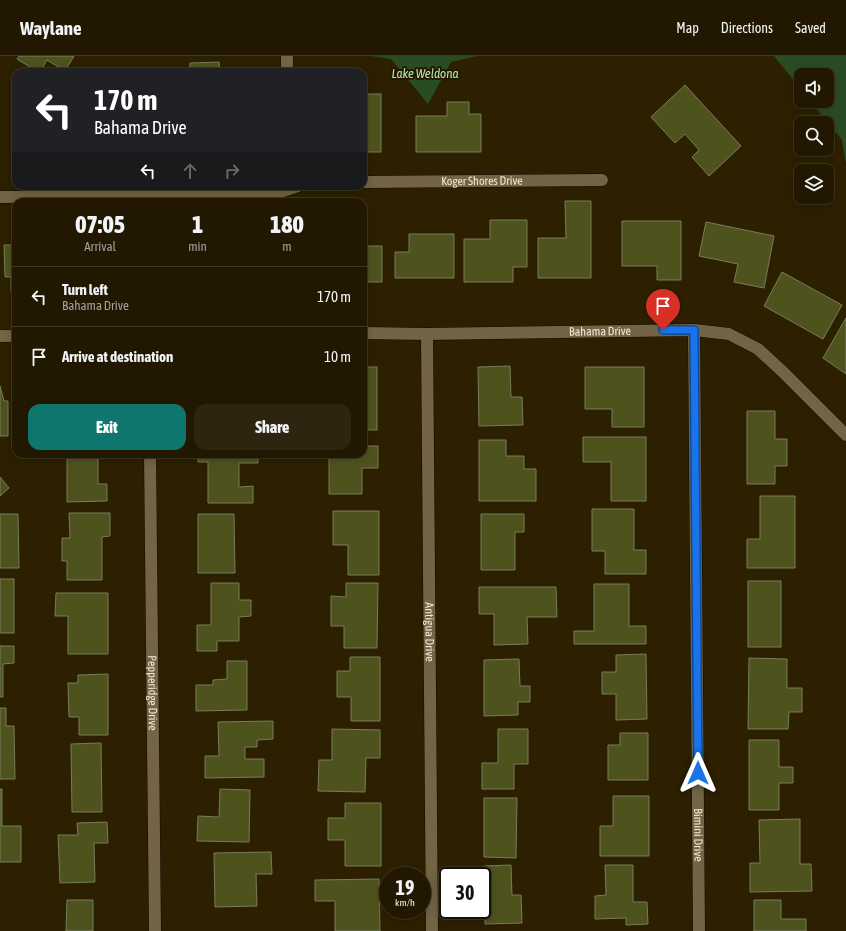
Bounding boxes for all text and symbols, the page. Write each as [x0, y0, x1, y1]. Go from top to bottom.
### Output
text: Waylane [20, 17, 82, 39]
text: Map [676, 20, 699, 36]
text: Directions [721, 20, 773, 36]
text: Saved [795, 20, 826, 36]
water label: Lake Weldona [391, 66, 459, 81]
map controls [794, 68, 834, 204]
button: sound [794, 68, 834, 108]
icon: left [28, 84, 80, 136]
text: 170 m [94, 84, 157, 116]
button: search [794, 116, 834, 156]
text: Bahama Drive [94, 117, 187, 138]
icon: left [137, 160, 159, 182]
icon: ahead [179, 160, 201, 182]
icon: right [221, 160, 243, 182]
button: layers [794, 164, 834, 204]
street label: Koger Shores Drive [441, 174, 523, 188]
text: 07:05 [75, 211, 125, 238]
text: 1 [192, 211, 203, 238]
text: 180 [270, 211, 304, 238]
text: Arrival [84, 239, 116, 254]
text: min [188, 239, 207, 254]
text: m [282, 239, 292, 254]
text: Turn left [62, 281, 108, 298]
icon: left [28, 286, 50, 308]
text: 170 m [317, 288, 351, 305]
pin [646, 289, 680, 330]
icon: arrive [652, 295, 674, 317]
text: Bahama Drive [62, 298, 129, 313]
street label: Bahama Drive [569, 324, 631, 339]
icon: arrive [28, 346, 50, 368]
text: Arrive at destination [62, 348, 173, 365]
text: 10 m [324, 348, 351, 365]
button: Exit [28, 404, 186, 450]
button: Share [194, 404, 351, 450]
street label: Antigua Drive [422, 602, 437, 662]
street label: Pepperidge Drive [145, 655, 160, 731]
position arrow [677, 752, 719, 794]
street label: Bimini Drive [691, 808, 705, 862]
speed limit sign: 30 [439, 867, 491, 919]
text: 19 [396, 876, 414, 899]
text: km/h [395, 897, 415, 908]

